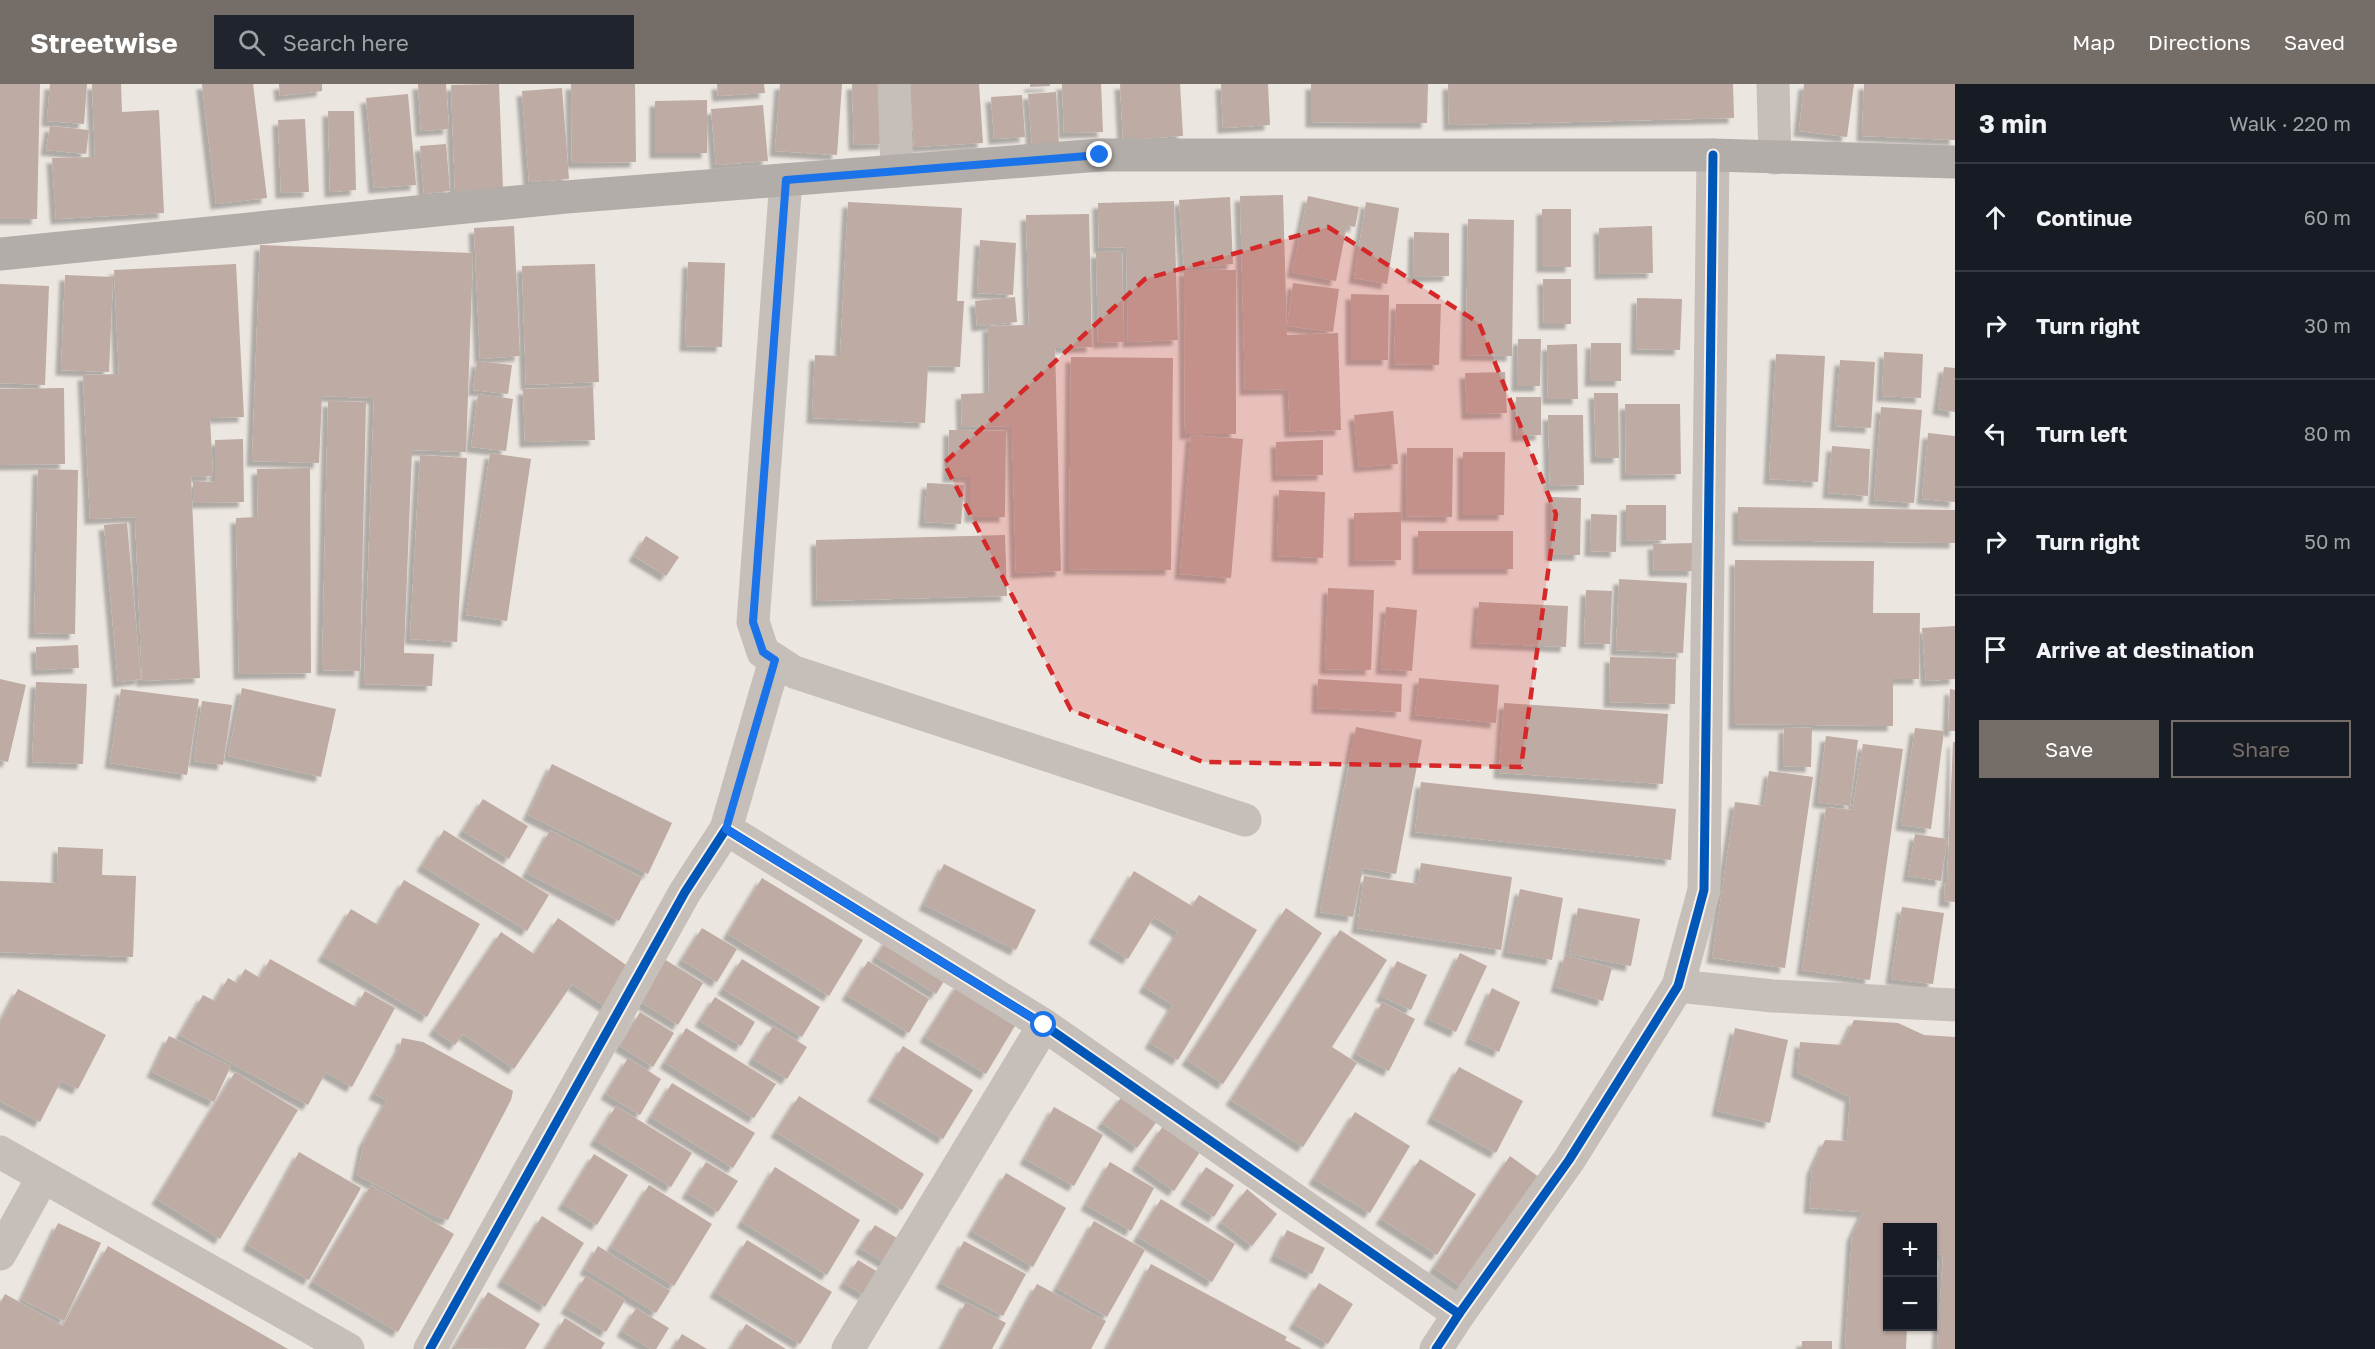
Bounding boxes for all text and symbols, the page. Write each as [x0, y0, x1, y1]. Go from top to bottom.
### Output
search box [214, 15, 634, 69]
text: Streetwise [30, 26, 178, 59]
icon: search [235, 26, 268, 59]
text: Search here [283, 29, 409, 56]
text: Map [2072, 29, 2115, 55]
text: Directions [2148, 29, 2251, 55]
text: Saved [2284, 29, 2345, 55]
text: 3 min [1979, 108, 2047, 139]
text: Walk · 220 m [2229, 111, 2351, 135]
route end [1086, 141, 1112, 167]
icon: ahead [1979, 201, 2012, 234]
text: Continue [2036, 204, 2132, 231]
text: 60 m [2304, 205, 2351, 229]
icon: right [1979, 309, 2012, 342]
text: Turn right [2036, 312, 2140, 339]
text: 30 m [2304, 313, 2351, 337]
icon: left [1979, 417, 2012, 450]
text: Turn left [2036, 420, 2127, 447]
text: 80 m [2304, 421, 2351, 445]
icon: right [1979, 525, 2012, 558]
text: Turn right [2036, 528, 2140, 555]
text: 50 m [2304, 529, 2351, 553]
icon: arrive [1979, 633, 2012, 666]
text: Arrive at destination [2036, 636, 2254, 663]
button: Save [1979, 720, 2159, 778]
button: Share [2171, 720, 2351, 778]
route start [1030, 1011, 1056, 1037]
map controls [1883, 1223, 1937, 1331]
button: + [1883, 1223, 1937, 1277]
button: − [1883, 1277, 1937, 1331]

